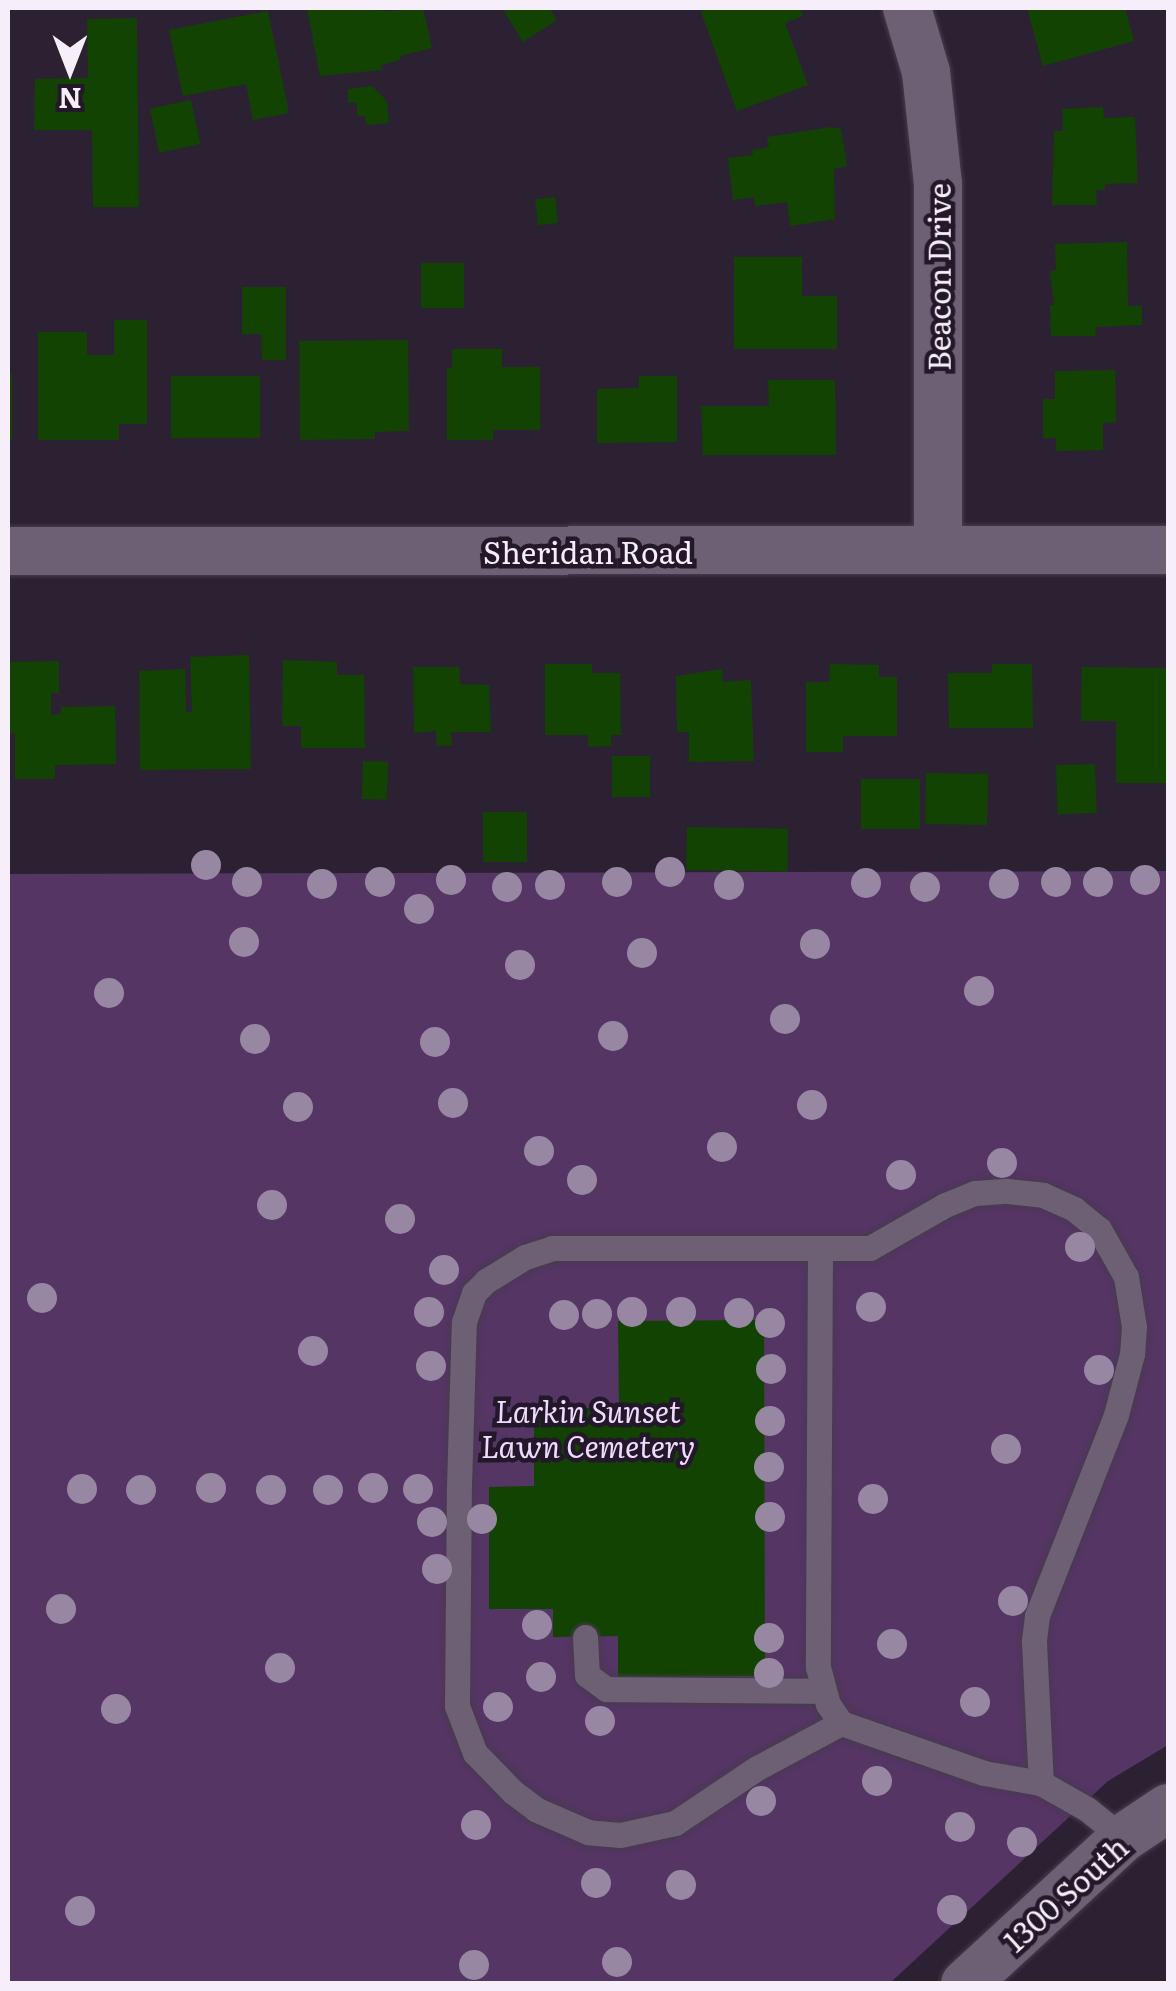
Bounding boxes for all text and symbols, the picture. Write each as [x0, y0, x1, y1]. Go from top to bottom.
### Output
north arrow [20, 20, 120, 120]
text: N [58, 79, 82, 121]
street label: Beacon Drive [920, 183, 956, 371]
street label: Sheridan Road [483, 533, 693, 569]
park label: Larkin Sunset Lawn Cemetery [481, 1392, 695, 1462]
street label: 1300 South [995, 1828, 1135, 1958]

